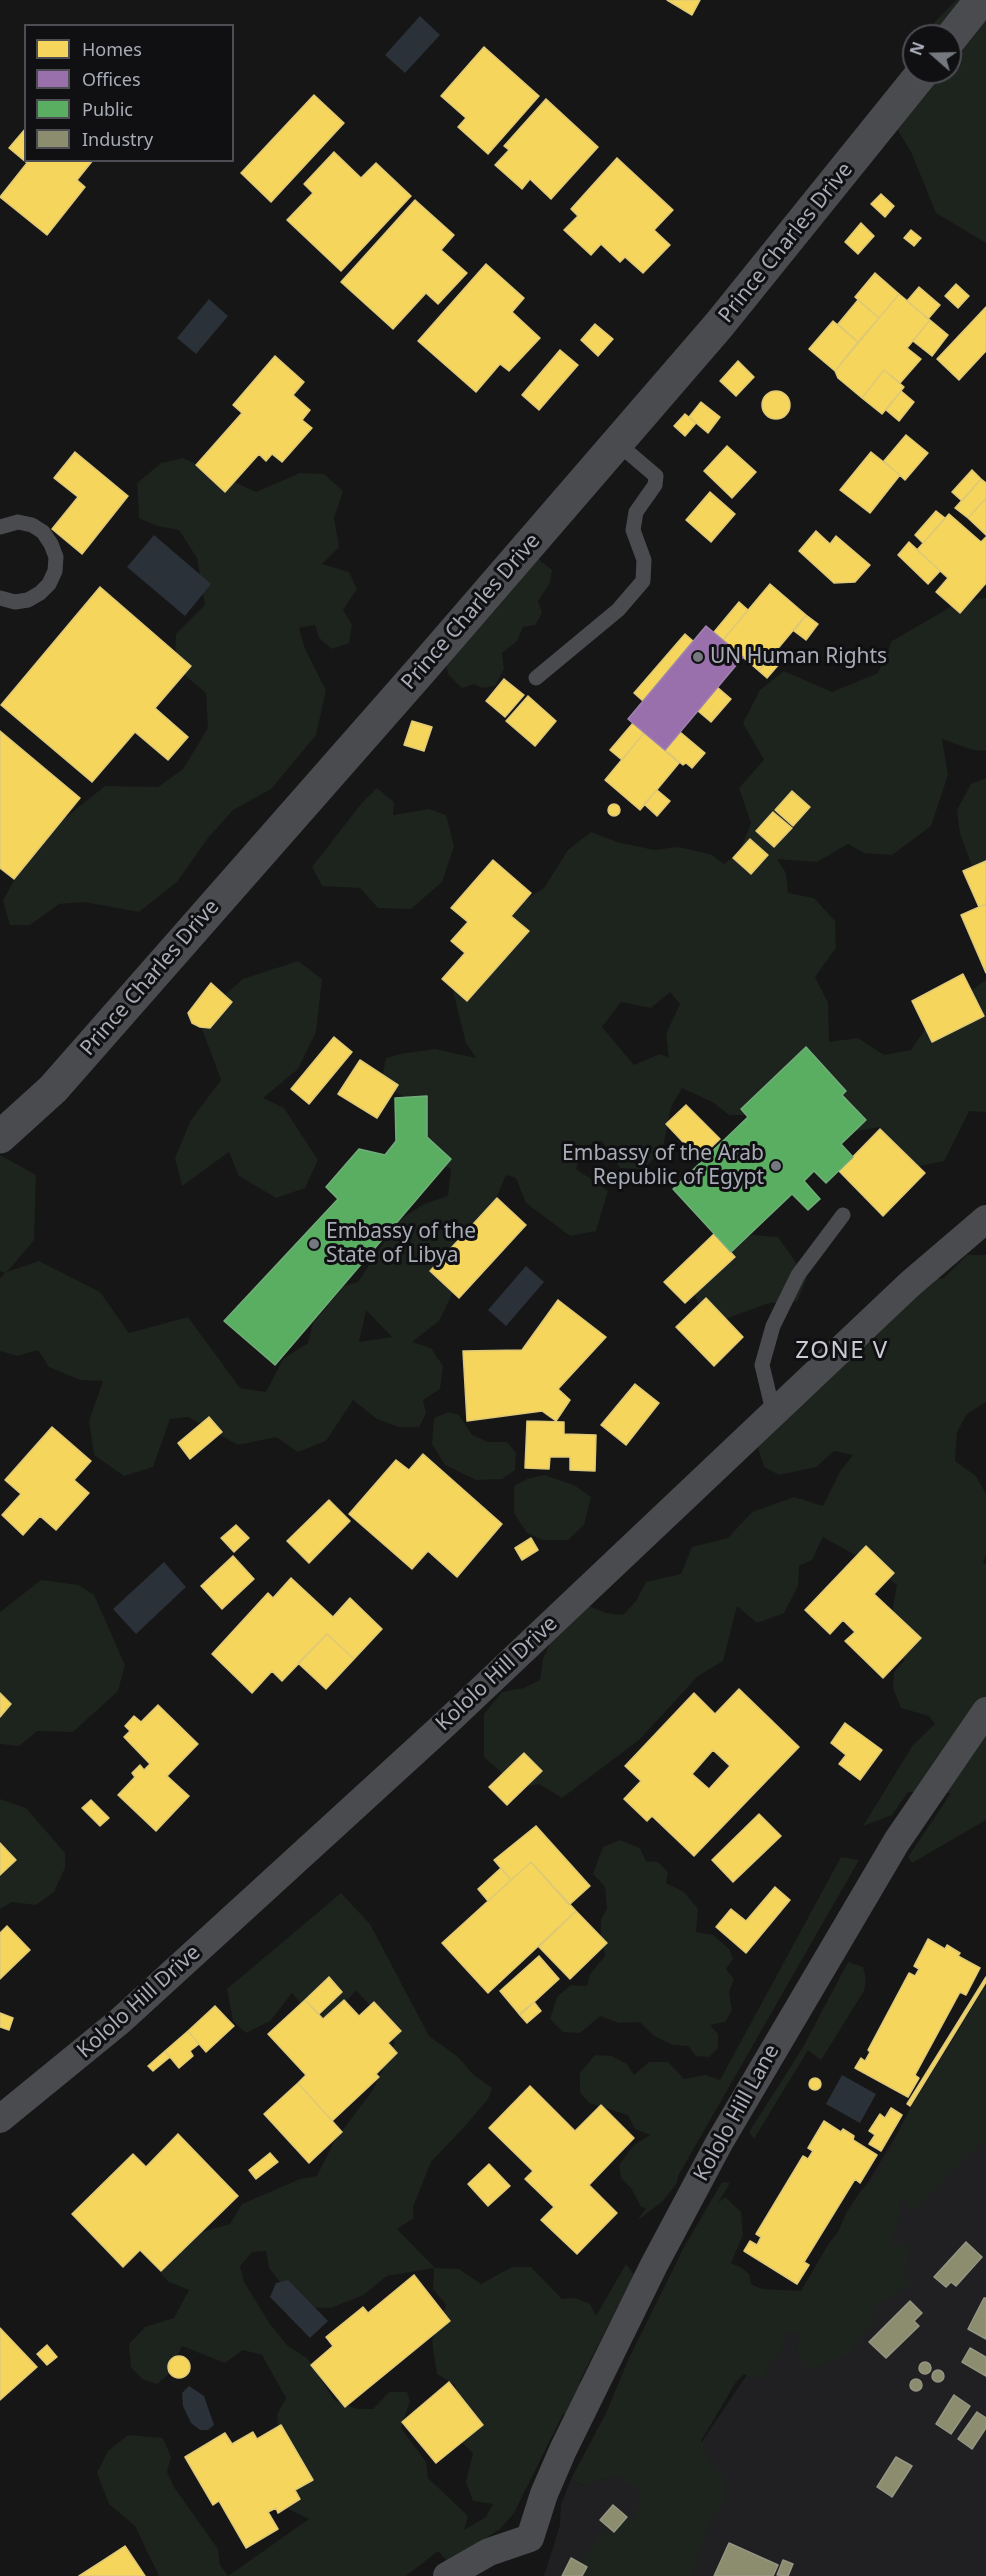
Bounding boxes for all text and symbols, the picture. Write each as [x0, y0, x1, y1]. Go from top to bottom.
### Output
legend [24, 24, 234, 162]
north arrow [902, 24, 962, 84]
text: Homes [82, 37, 142, 61]
text: N [904, 39, 930, 58]
text: Offices [82, 67, 141, 91]
text: Public [82, 97, 133, 121]
text: Industry [82, 127, 153, 151]
street label: Prince Charles Drive [714, 158, 858, 328]
street label: Prince Charles Drive [396, 529, 546, 695]
place label: UN Human Rights [710, 644, 887, 670]
marker: UN Human Rights [691, 650, 705, 664]
street label: Prince Charles Drive [75, 895, 225, 1061]
place label: Embassy of the Arab Republic of Egypt [562, 1141, 764, 1191]
marker: Embassy of the Arab Republic of Egypt [769, 1159, 783, 1173]
place label: Embassy of the State of Libya [326, 1219, 476, 1269]
marker: Embassy of the State of Libya [307, 1237, 321, 1251]
district label: ZONE V [795, 1337, 889, 1365]
street label: Kololo Hill Drive [431, 1611, 563, 1737]
street label: Kololo Hill Drive [72, 1940, 206, 2064]
street label: Kololo Hill Lane [689, 2040, 785, 2186]

